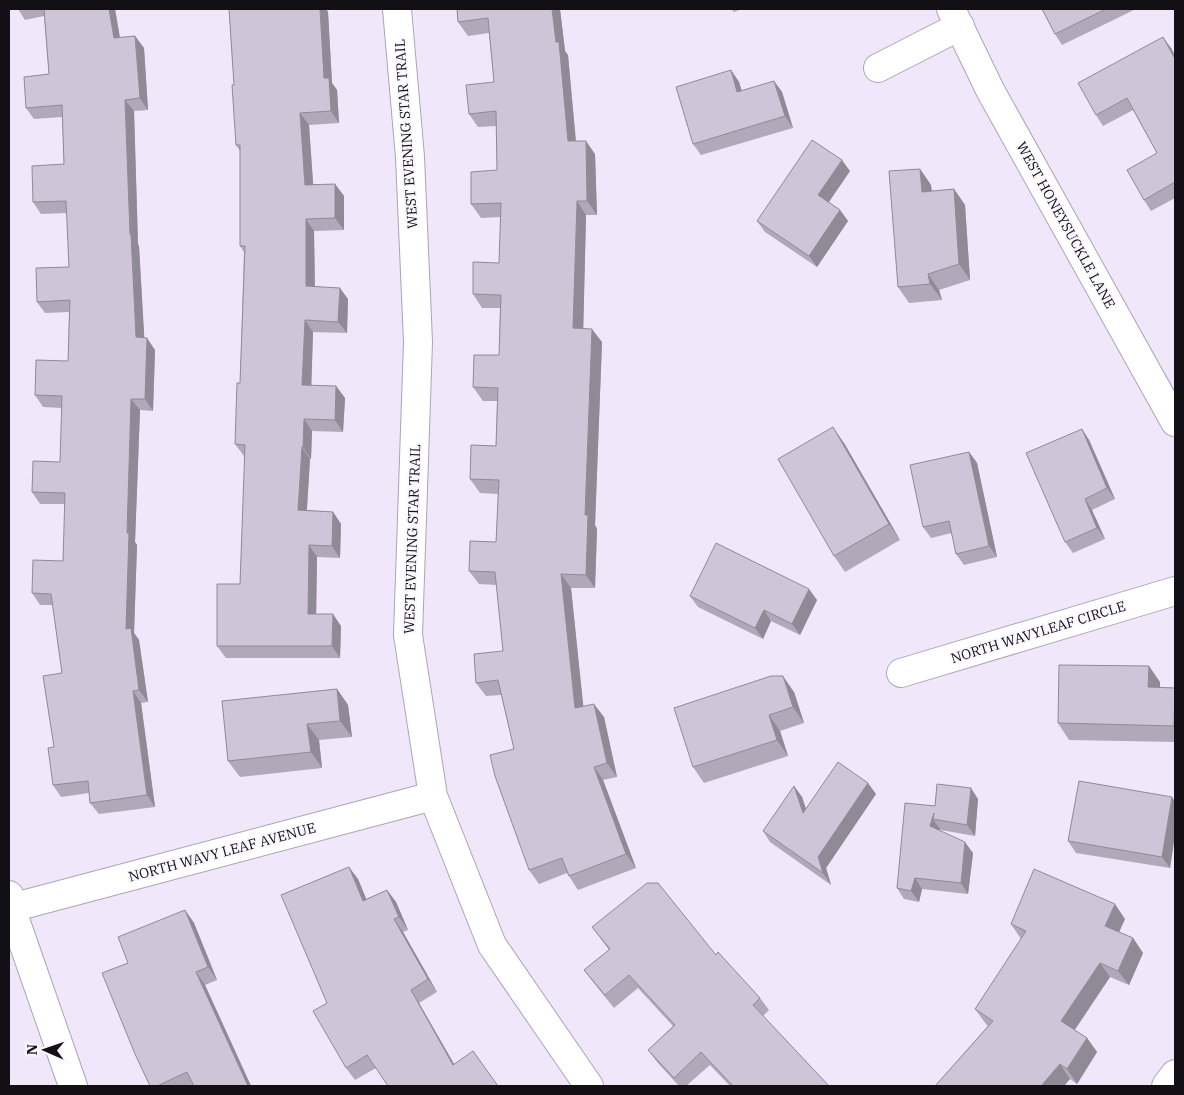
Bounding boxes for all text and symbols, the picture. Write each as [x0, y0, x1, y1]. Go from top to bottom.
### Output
street label: WEST EVENING STAR TRAIL [390, 39, 422, 229]
street label: WEST HONEYSUCKLE LANE [1013, 138, 1119, 312]
street label: WEST EVENING STAR TRAIL [400, 444, 424, 634]
street label: NORTH WAVYLEAF CIRCLE [948, 597, 1128, 667]
street label: NORTH WAVY LEAF AVENUE [126, 818, 318, 886]
north arrow [20, 1025, 70, 1075]
text: N [23, 1044, 41, 1055]

